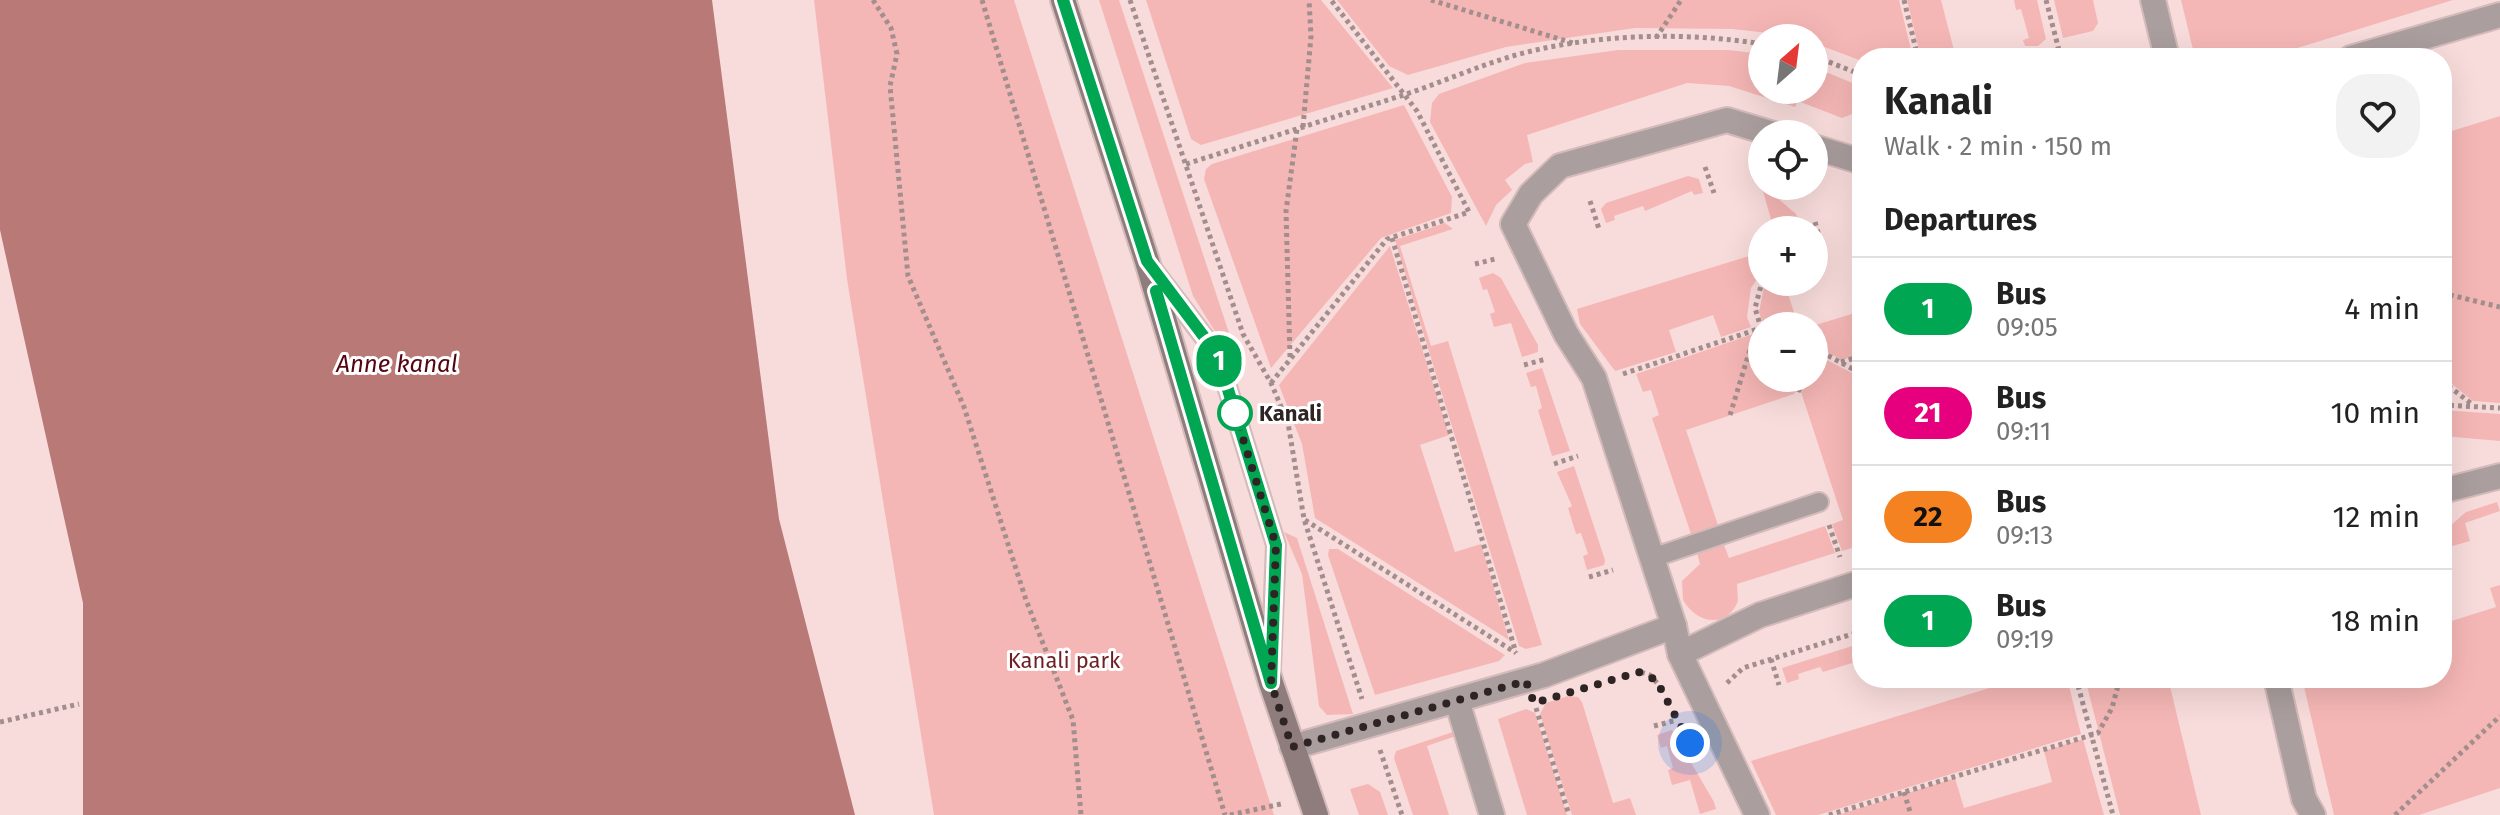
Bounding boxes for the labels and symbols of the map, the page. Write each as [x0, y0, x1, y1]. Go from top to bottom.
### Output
north arrow [1748, 24, 1828, 104]
line badge: 1 [1193, 335, 1245, 387]
water label: Anne kanal [335, 350, 458, 378]
marker: Kanali [1218, 396, 1252, 430]
place label: Kanali [1259, 400, 1322, 427]
park label: Kanali park [1008, 647, 1121, 674]
your location [1670, 723, 1710, 763]

